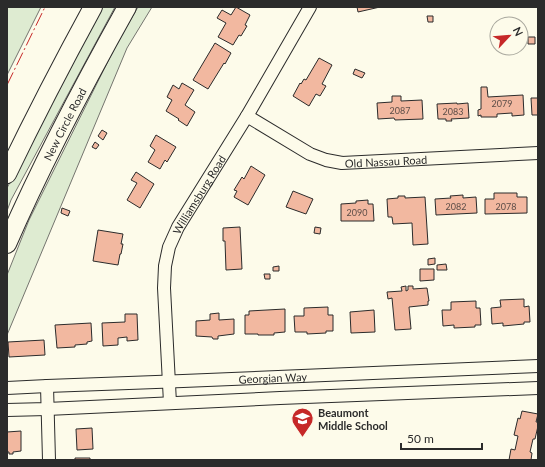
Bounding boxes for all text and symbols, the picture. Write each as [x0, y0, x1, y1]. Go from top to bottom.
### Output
north arrow [489, 16, 529, 56]
text: N [511, 25, 526, 38]
street label: New Circle Road [40, 85, 88, 163]
house number: 2079 [492, 98, 512, 109]
house number: 2087 [390, 105, 410, 116]
house number: 2083 [443, 106, 463, 117]
street label: Old Nassau Road [345, 152, 427, 169]
street label: Williamsburg Road [169, 153, 228, 236]
house number: 2082 [446, 201, 466, 212]
house number: 2078 [496, 201, 516, 212]
house number: 2090 [347, 207, 367, 218]
street label: Georgian Way [238, 369, 308, 385]
school or university icon: Beaumont Middle School [290, 405, 316, 438]
place label: Beaumont Middle School [318, 406, 388, 432]
scale bar [401, 425, 482, 451]
text: 50 m [407, 431, 434, 446]

